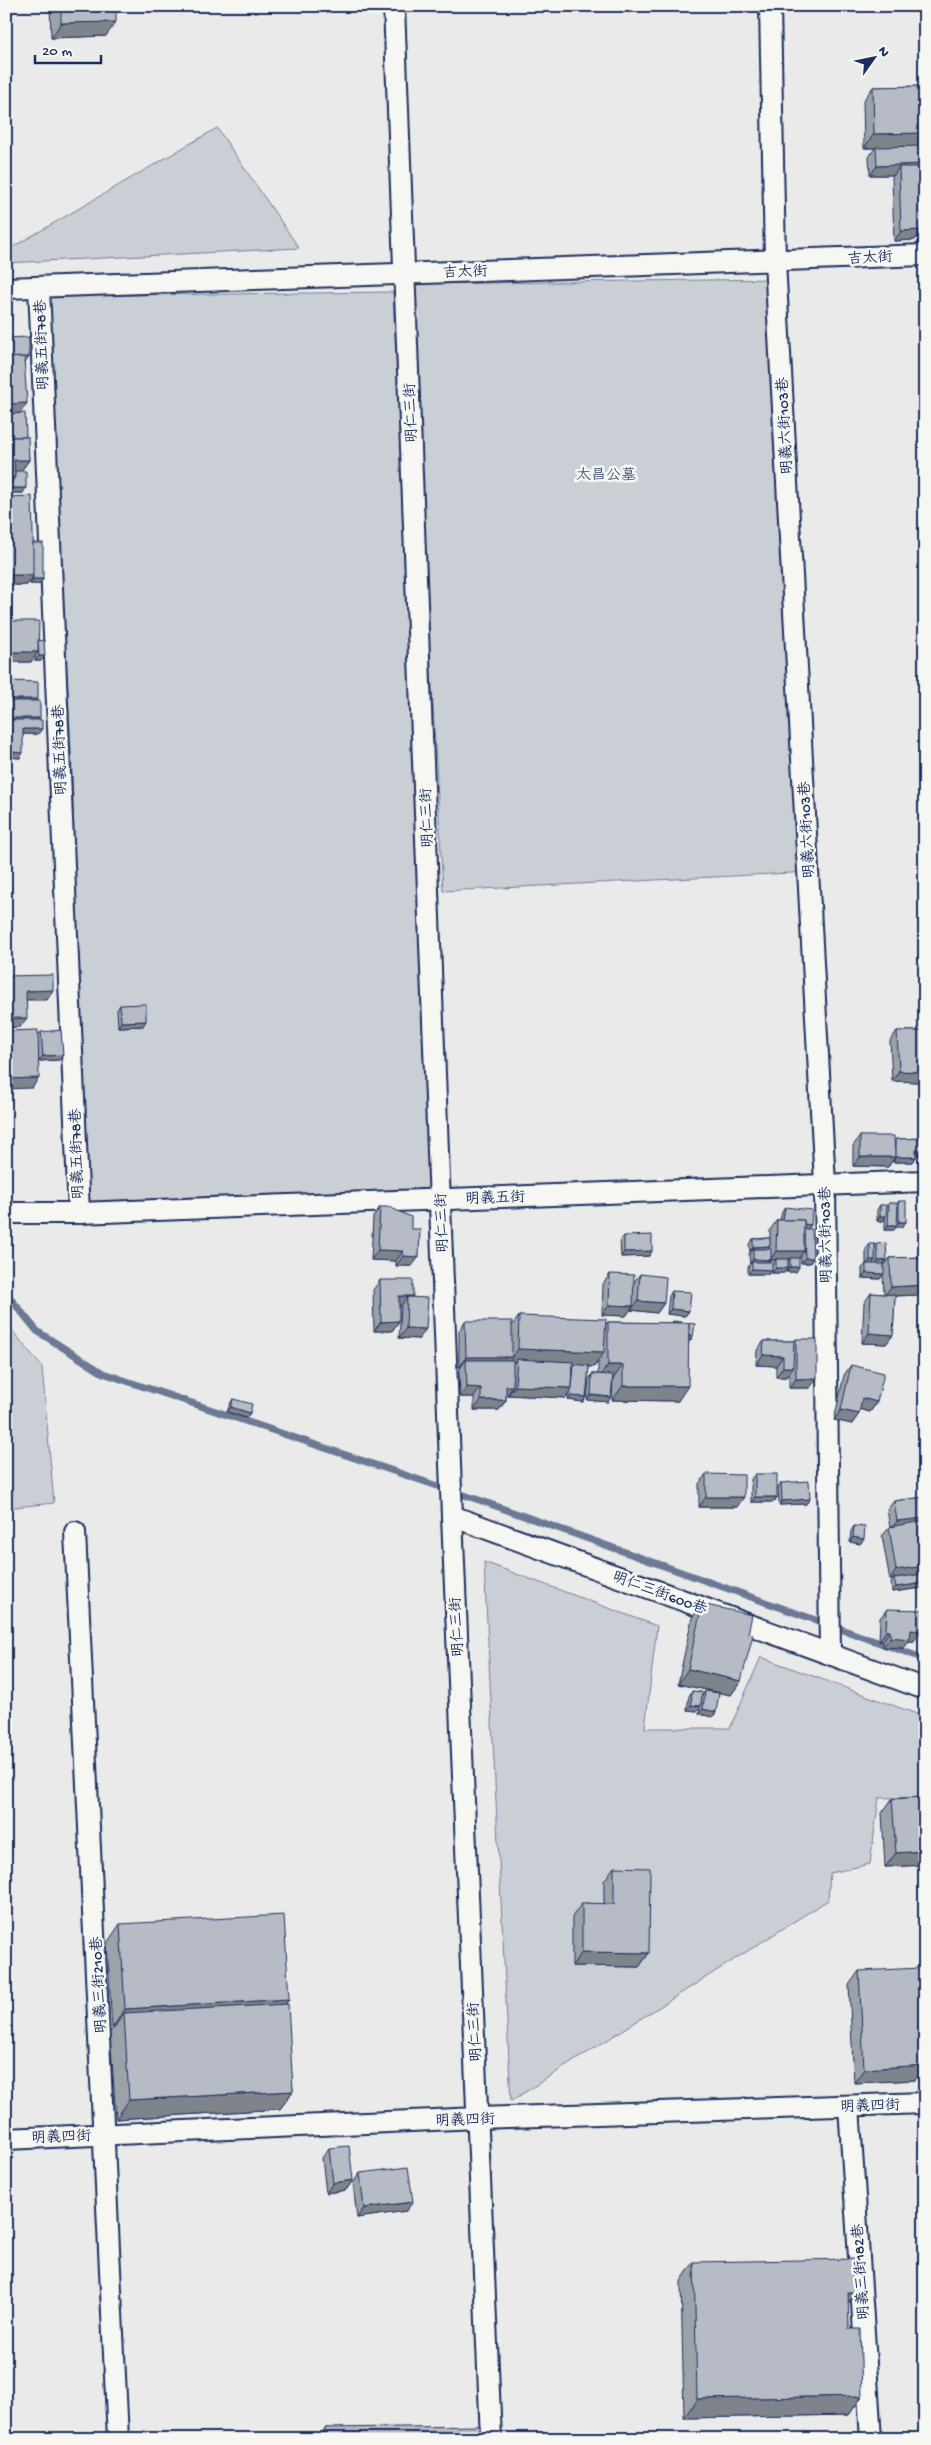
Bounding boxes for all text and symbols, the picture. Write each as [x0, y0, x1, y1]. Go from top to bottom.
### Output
scale bar [35, 32, 101, 64]
north arrow [848, 32, 898, 82]
text: 20 m [42, 43, 72, 61]
text: N [873, 44, 892, 61]
street label: 吉太街 [847, 249, 893, 269]
street label: 吉太街 [442, 263, 488, 283]
street label: 明義五街78巷 [32, 299, 54, 391]
street label: 明義六街103巷 [774, 377, 798, 475]
street label: 明仁三街 [402, 383, 422, 443]
park label: 太昌公墓 [576, 467, 636, 485]
street label: 明義五街78巷 [50, 704, 72, 796]
street label: 明義六街103巷 [796, 781, 820, 879]
street label: 明仁三街 [418, 788, 438, 848]
street label: 明義五街78巷 [67, 1108, 89, 1200]
street label: 明義六街103巷 [817, 1186, 837, 1284]
street label: 明義五街 [465, 1189, 525, 1209]
street label: 明仁三街 [433, 1193, 453, 1253]
street label: 明仁三街600巷 [609, 1568, 709, 1619]
street label: 明仁三街 [447, 1596, 469, 1657]
street label: 明義三街210巷 [88, 1936, 112, 2034]
street label: 明仁三街 [465, 2001, 487, 2062]
street label: 明義四街 [840, 2097, 900, 2117]
street label: 明義四街 [435, 2111, 495, 2131]
street label: 明義四街 [31, 2128, 91, 2148]
street label: 明義三街182巷 [850, 2223, 874, 2321]

